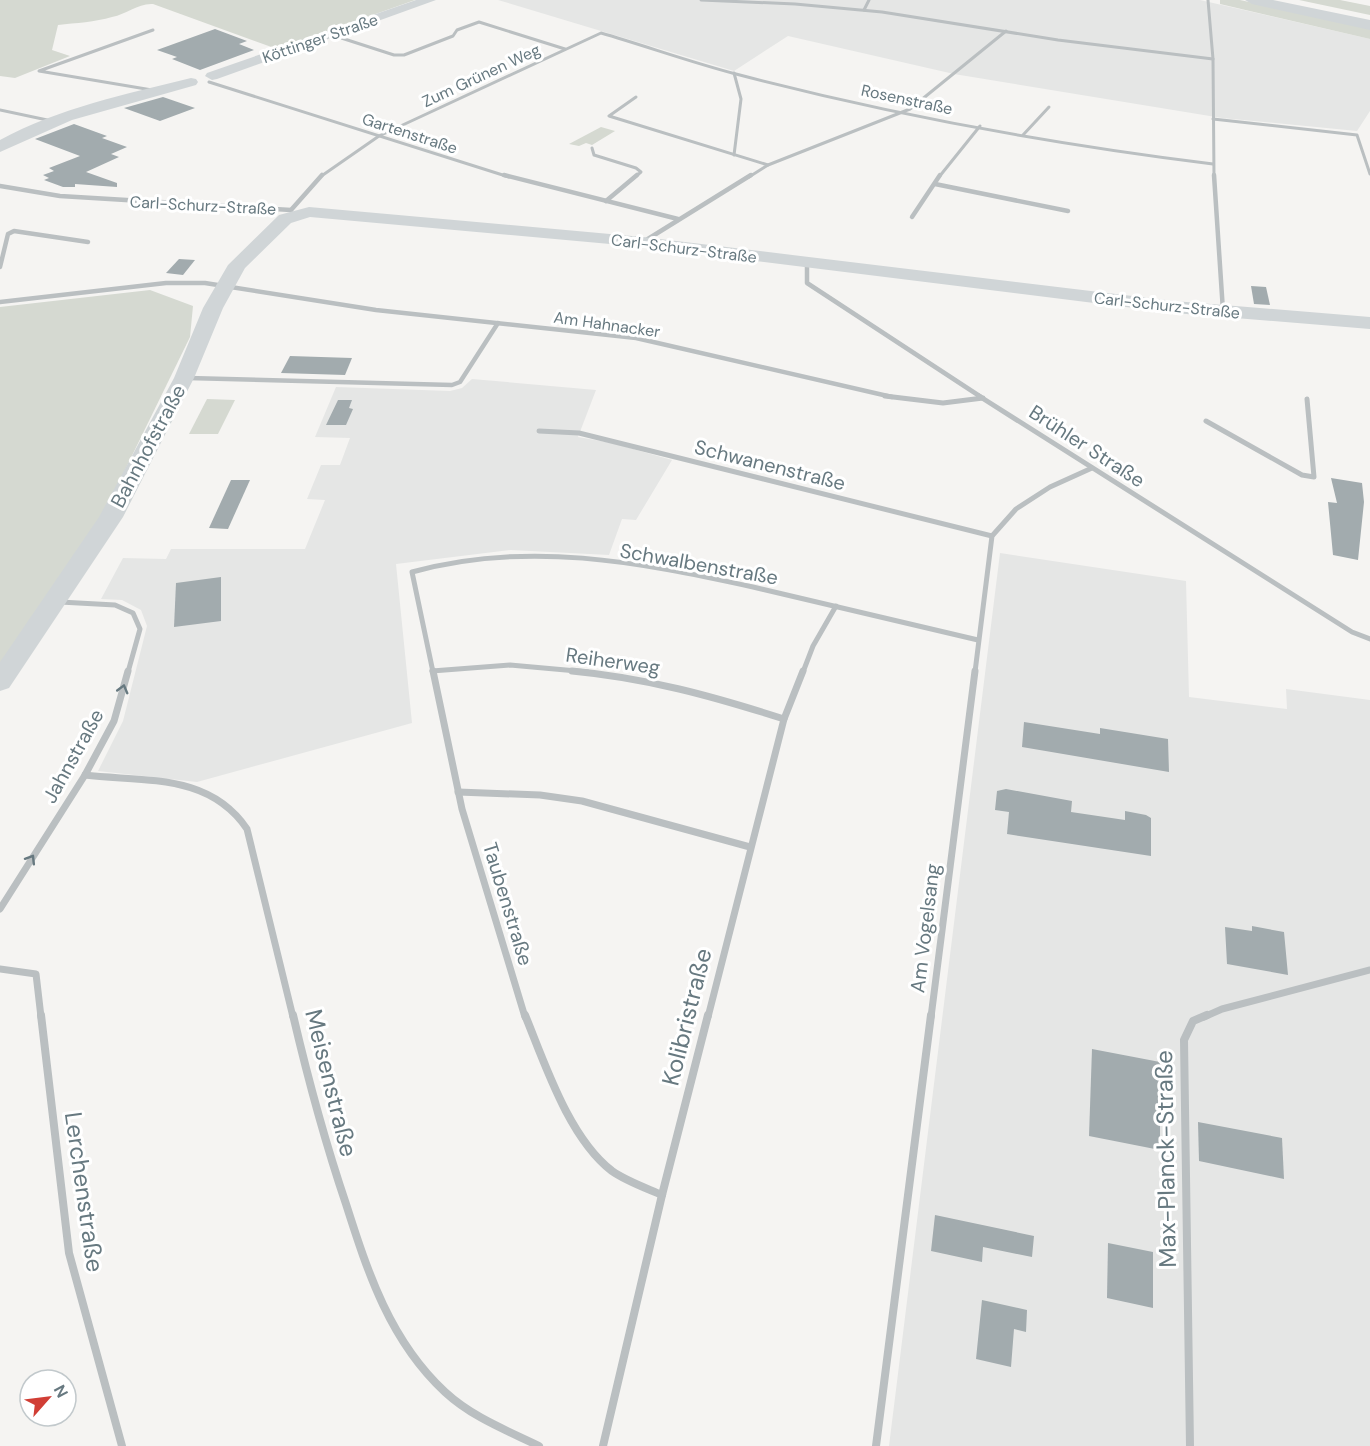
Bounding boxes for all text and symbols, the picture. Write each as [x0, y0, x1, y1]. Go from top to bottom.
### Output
street label: Köttinger Straße [260, 9, 381, 68]
street label: Zum Grünen Weg [419, 39, 544, 112]
street label: Rosenstraße [859, 80, 954, 119]
street label: Gartenstraße [359, 108, 460, 159]
street label: Carl-Schurz-Straße [129, 191, 277, 220]
street label: Carl-Schurz-Straße [610, 229, 758, 268]
street label: Carl-Schurz-Straße [1093, 287, 1241, 324]
street label: Am Hahnacker [552, 307, 662, 342]
street label: Bahnhofstraße [105, 380, 191, 512]
street label: Brühler Straße [1024, 399, 1150, 493]
street label: Schwanenstraße [692, 434, 848, 496]
street label: Schwalbenstraße [618, 537, 780, 591]
street label: Reiherweg [564, 642, 662, 680]
one-way arrow [116, 684, 128, 695]
street label: Jahnstraße [36, 704, 110, 808]
street label: Taubenstraße [477, 839, 539, 969]
one-way arrow [24, 855, 35, 866]
street label: Am Vogelsang [904, 862, 946, 994]
street label: Kolibristraße [655, 945, 719, 1089]
street label: Meisenstraße [298, 1006, 365, 1160]
street label: Max-Planck-Straße [1148, 1050, 1183, 1268]
street label: Lerchenstraße [58, 1110, 111, 1274]
north arrow [18, 1368, 78, 1428]
text: N [49, 1381, 73, 1401]

